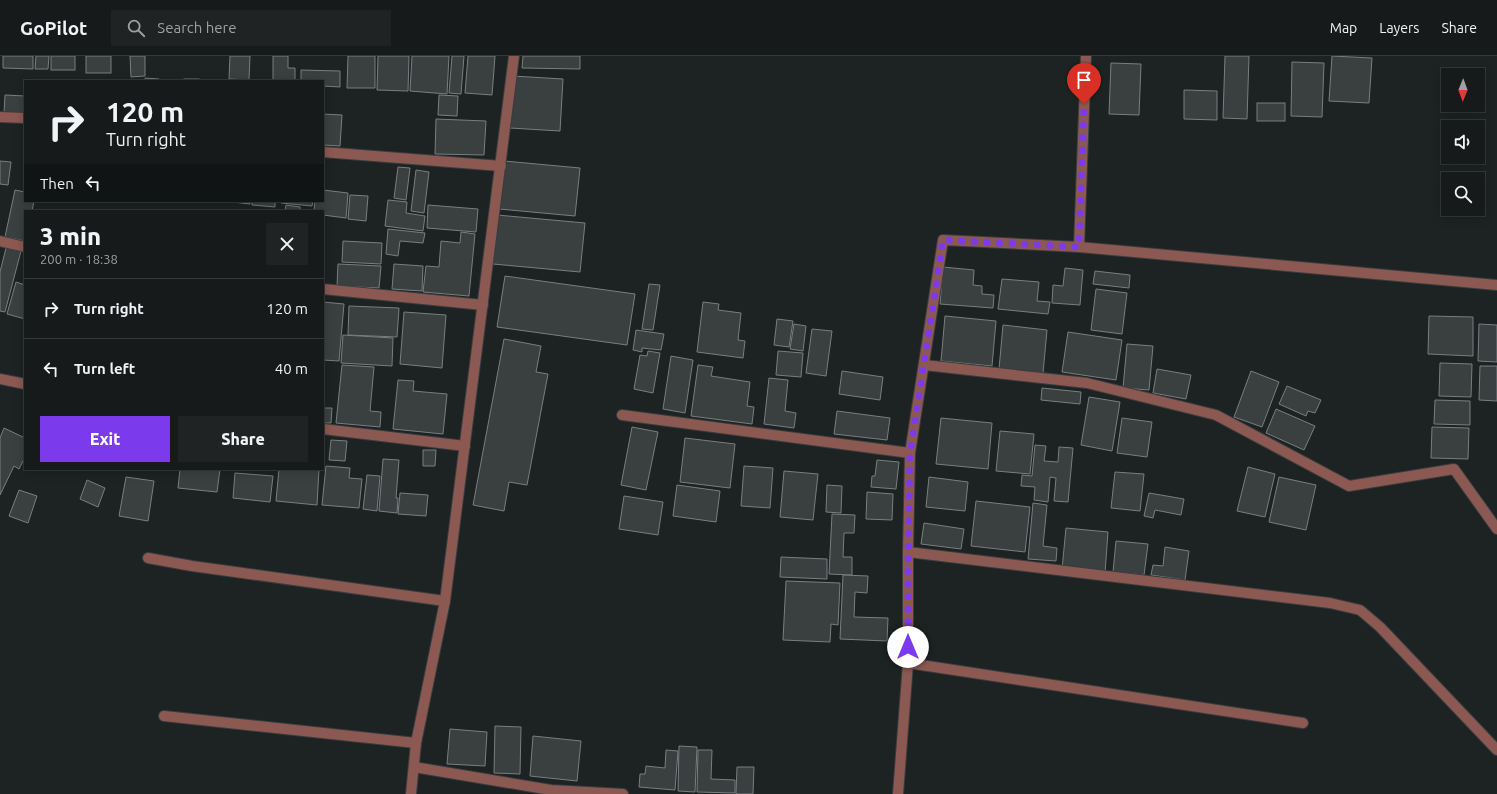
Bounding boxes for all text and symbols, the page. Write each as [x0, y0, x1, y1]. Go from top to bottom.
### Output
search box [111, 10, 391, 46]
text: GoPilot [20, 17, 87, 39]
icon: search [125, 17, 147, 39]
text: Search here [157, 19, 237, 36]
text: Map [1330, 20, 1357, 36]
text: Layers [1379, 20, 1419, 36]
text: Share [1441, 20, 1477, 36]
pin [1067, 63, 1101, 104]
north arrow [1441, 68, 1485, 112]
map controls [1441, 68, 1485, 216]
icon: arrive [1073, 69, 1095, 91]
icon: right [40, 96, 92, 148]
text: 120 m [106, 96, 184, 127]
button: sound [1441, 120, 1485, 164]
text: Turn right [106, 129, 186, 149]
icon: left [82, 172, 104, 194]
button: search [1441, 172, 1485, 216]
text: Then [40, 175, 74, 192]
text: 3 min [40, 223, 101, 250]
button: close [266, 223, 308, 265]
text: 200 m · 18:38 [40, 252, 118, 266]
icon: right [40, 298, 62, 320]
text: Turn right [74, 300, 144, 317]
text: 120 m [266, 300, 308, 317]
icon: left [40, 358, 62, 380]
text: Turn left [74, 360, 135, 377]
text: 40 m [275, 360, 308, 377]
button: Exit [40, 416, 170, 462]
button: Share [178, 416, 308, 462]
position arrow [887, 626, 929, 668]

